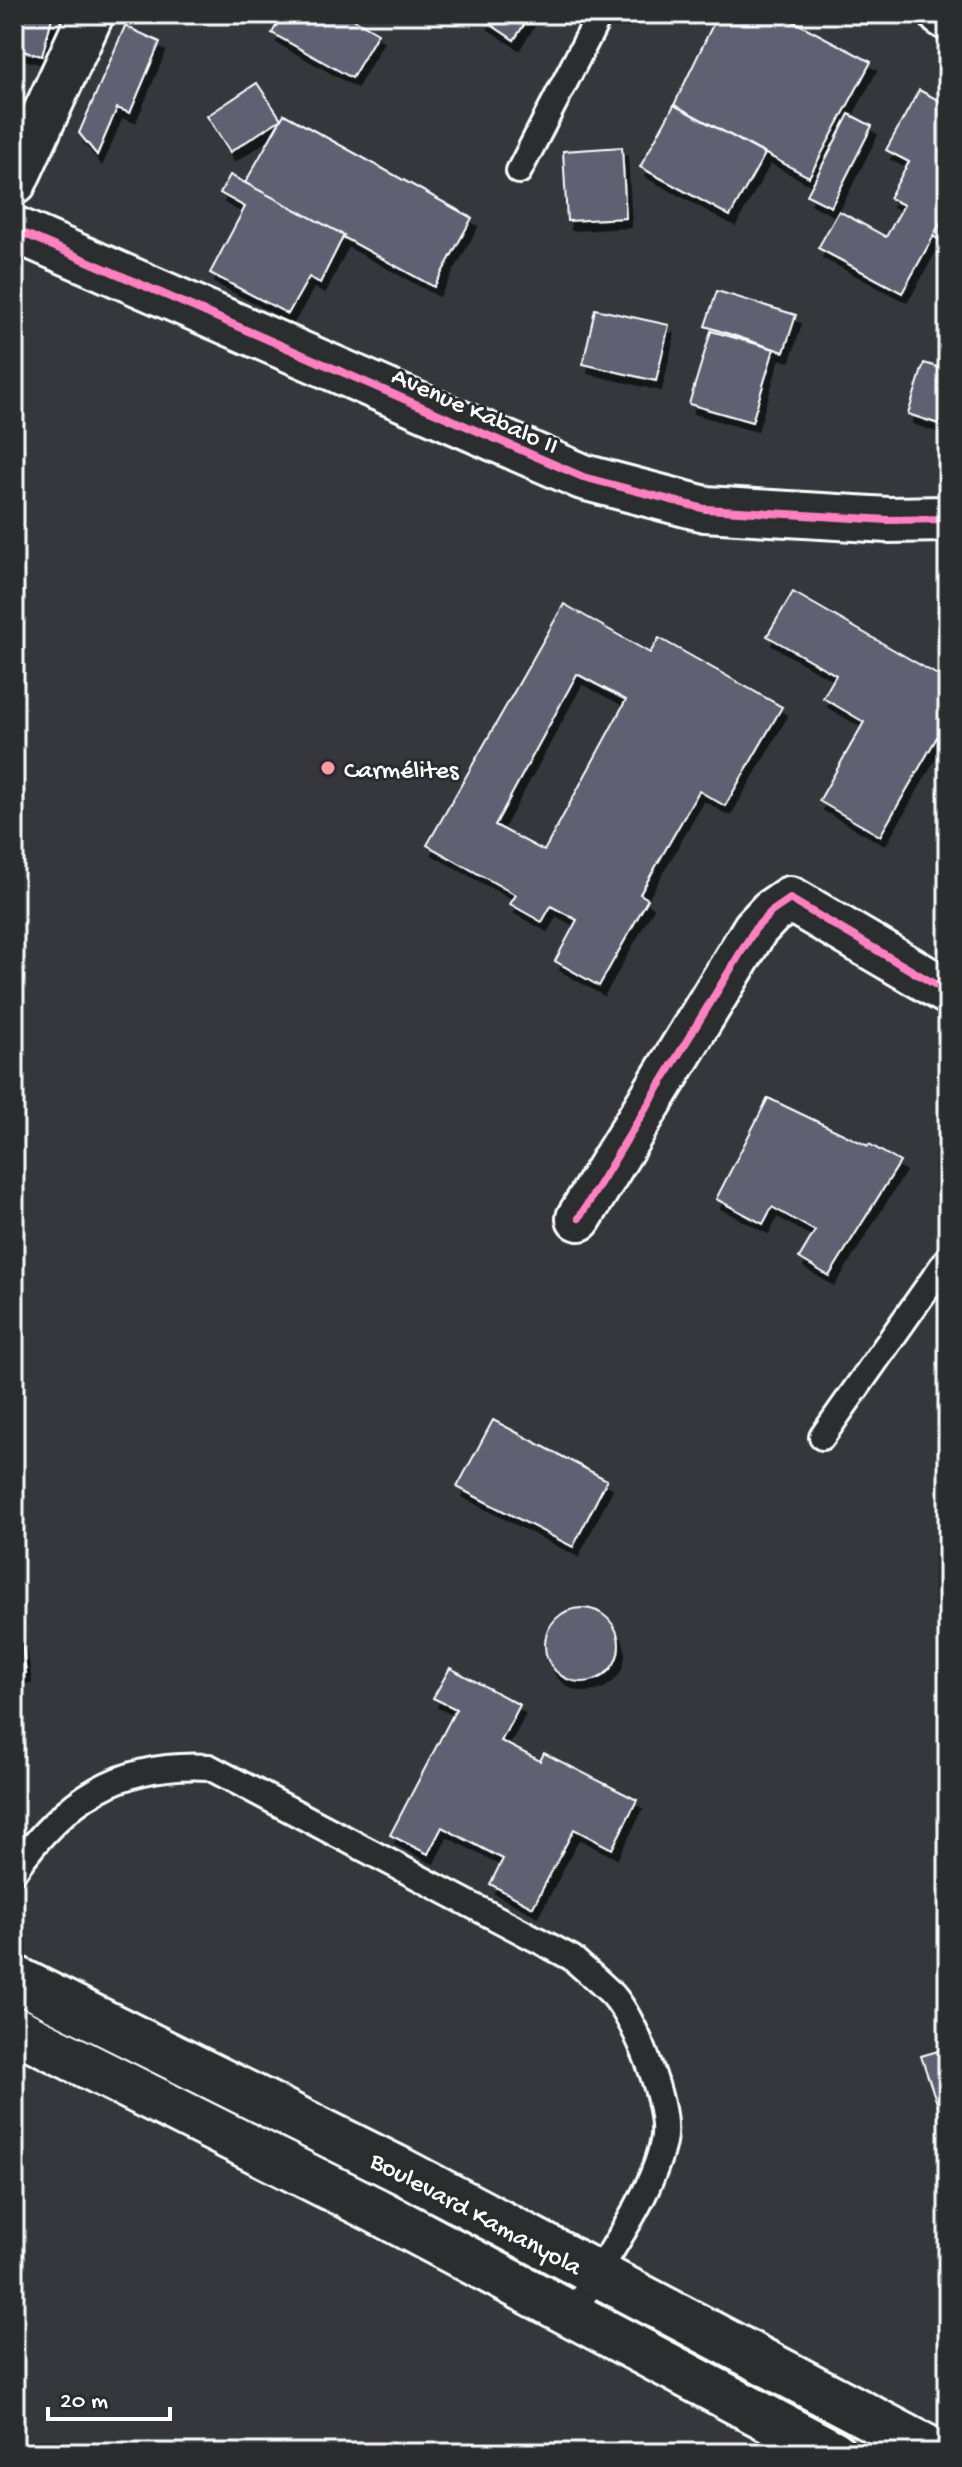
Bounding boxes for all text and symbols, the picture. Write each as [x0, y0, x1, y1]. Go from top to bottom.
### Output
street label: Avenue Kabalo II [386, 363, 562, 464]
place label: Carmélites [344, 757, 460, 788]
marker: Carmélites [319, 759, 337, 777]
street label: Boulevard Kamanyola [363, 2147, 587, 2286]
scale bar [48, 2371, 170, 2421]
text: 20 m [60, 2388, 108, 2417]

